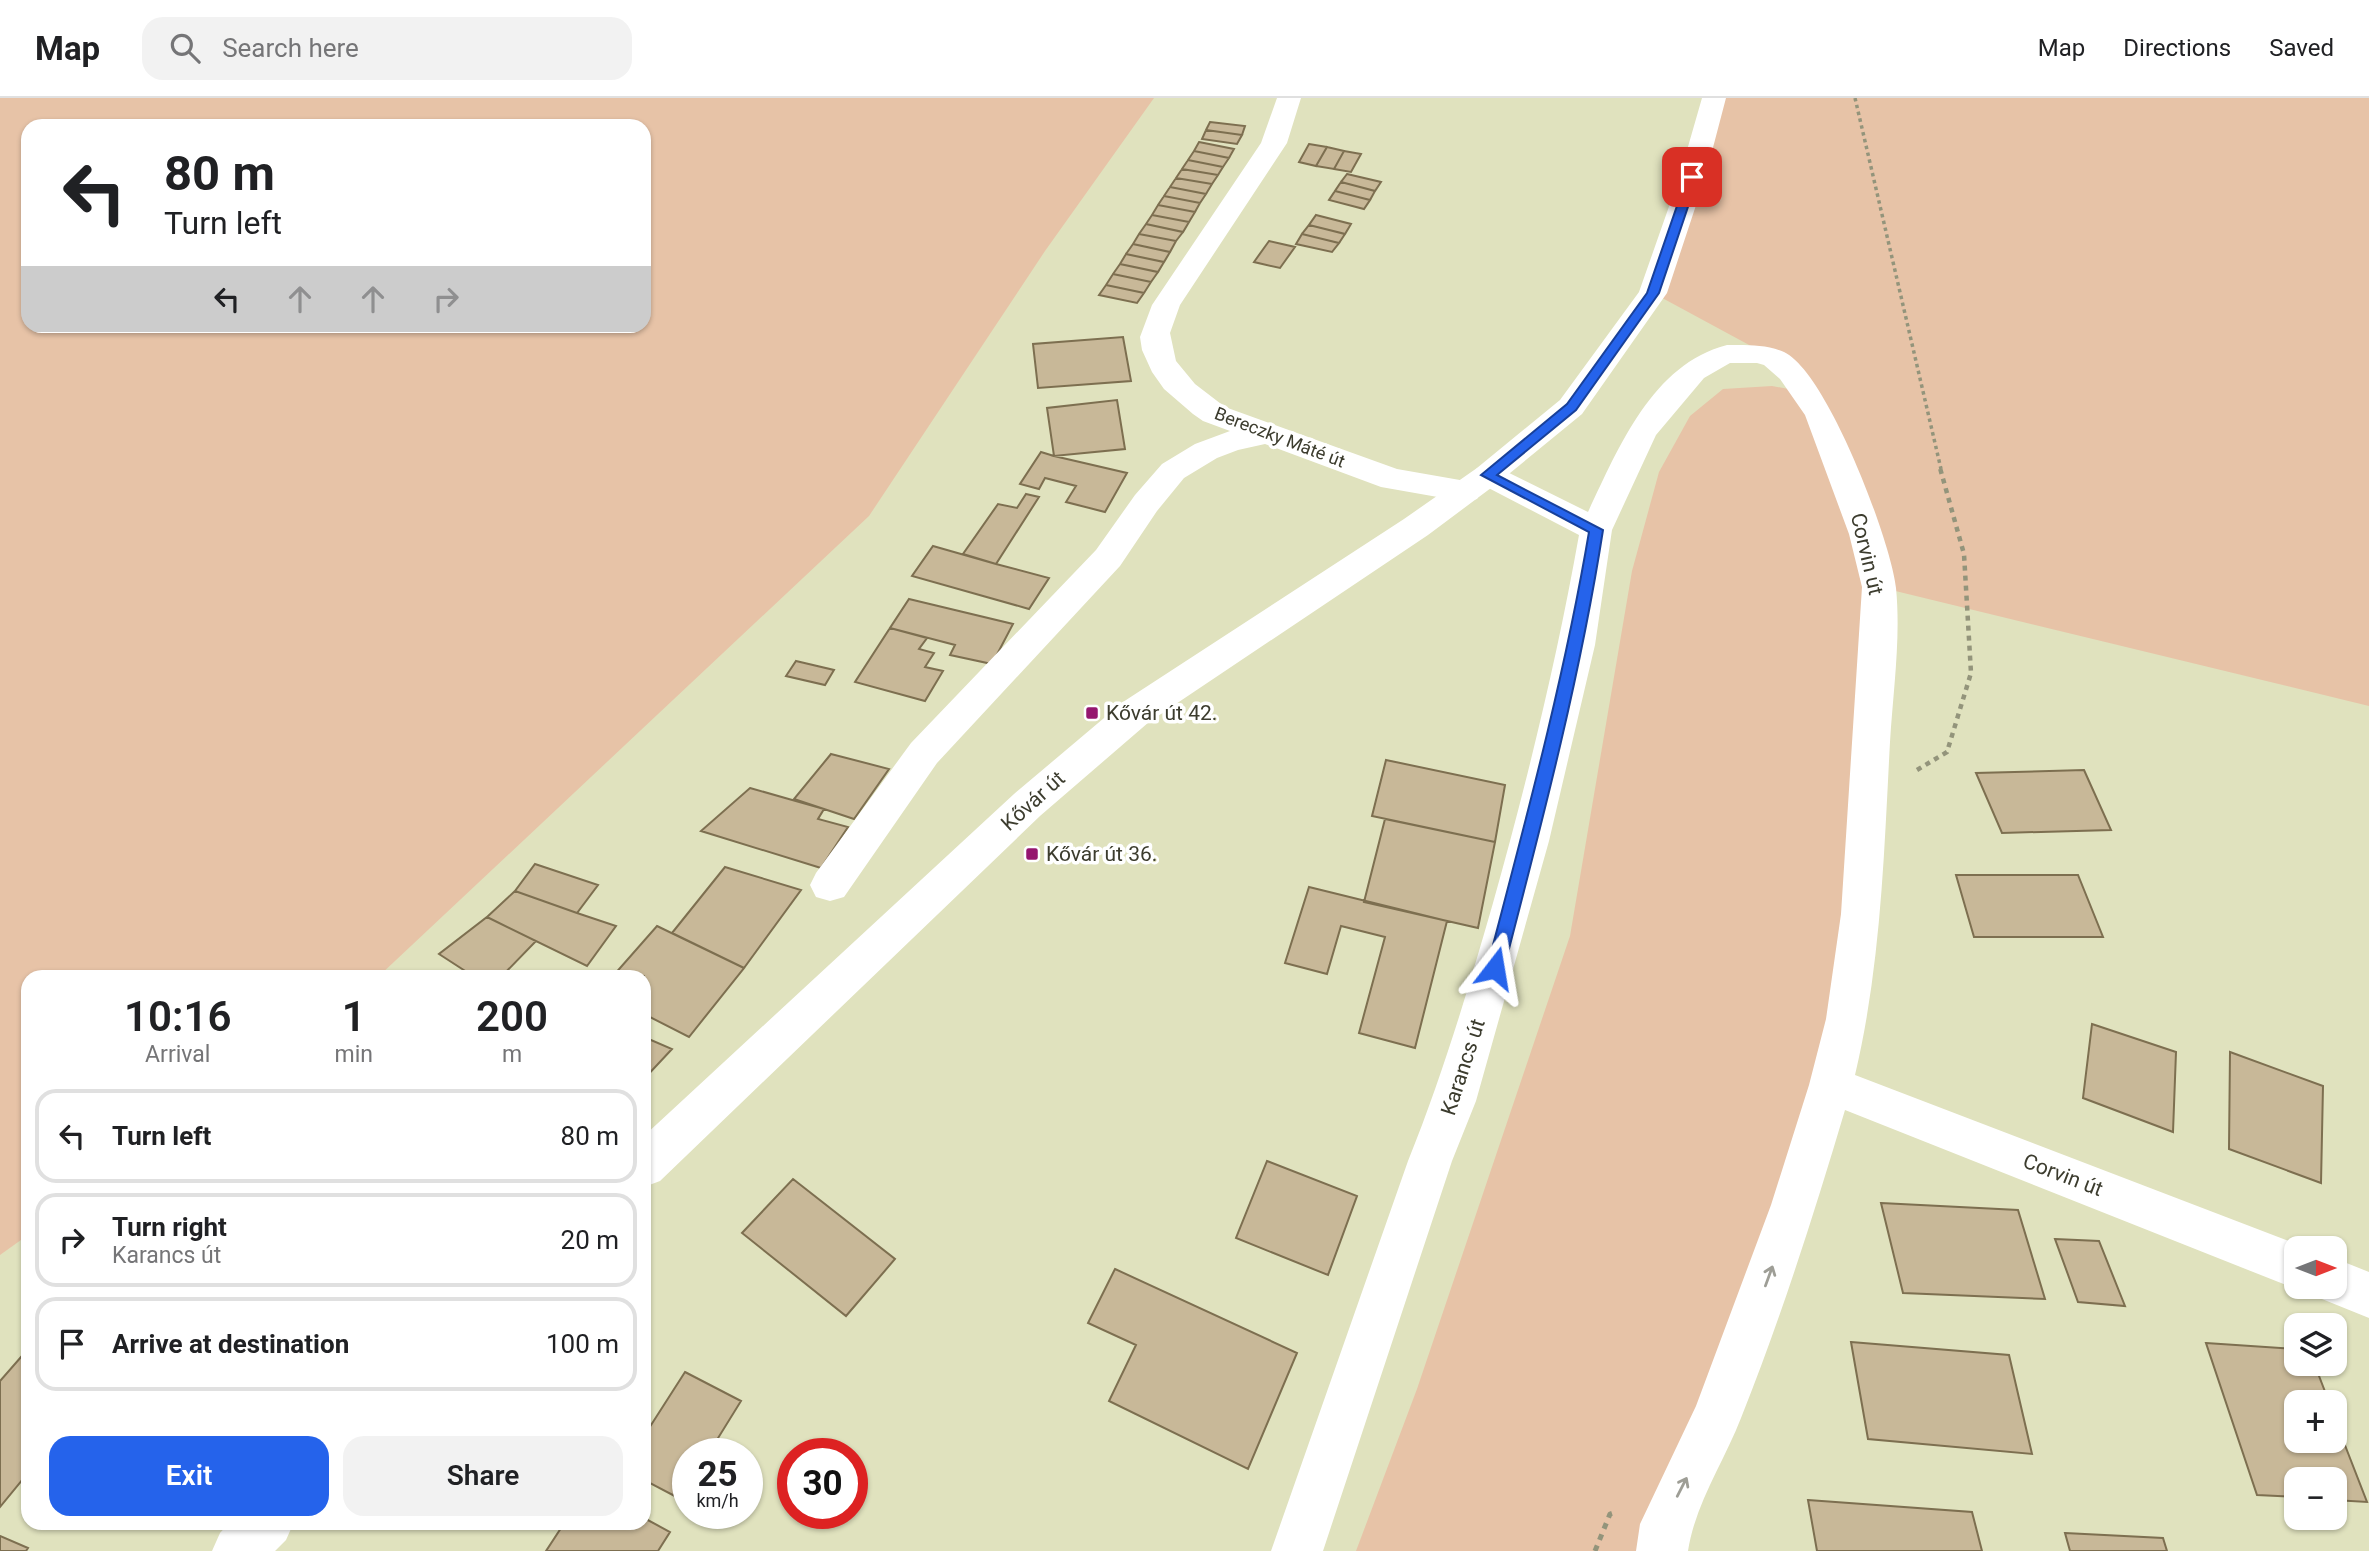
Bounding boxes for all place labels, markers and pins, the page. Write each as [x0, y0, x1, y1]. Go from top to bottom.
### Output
pin [1662, 147, 1722, 207]
place label: Kővár út 42. [1106, 701, 1217, 725]
marker: Kővár út 42. [1084, 705, 1100, 721]
place label: Kővár út 36. [1046, 842, 1157, 866]
marker: Kővár út 36. [1024, 846, 1040, 862]

